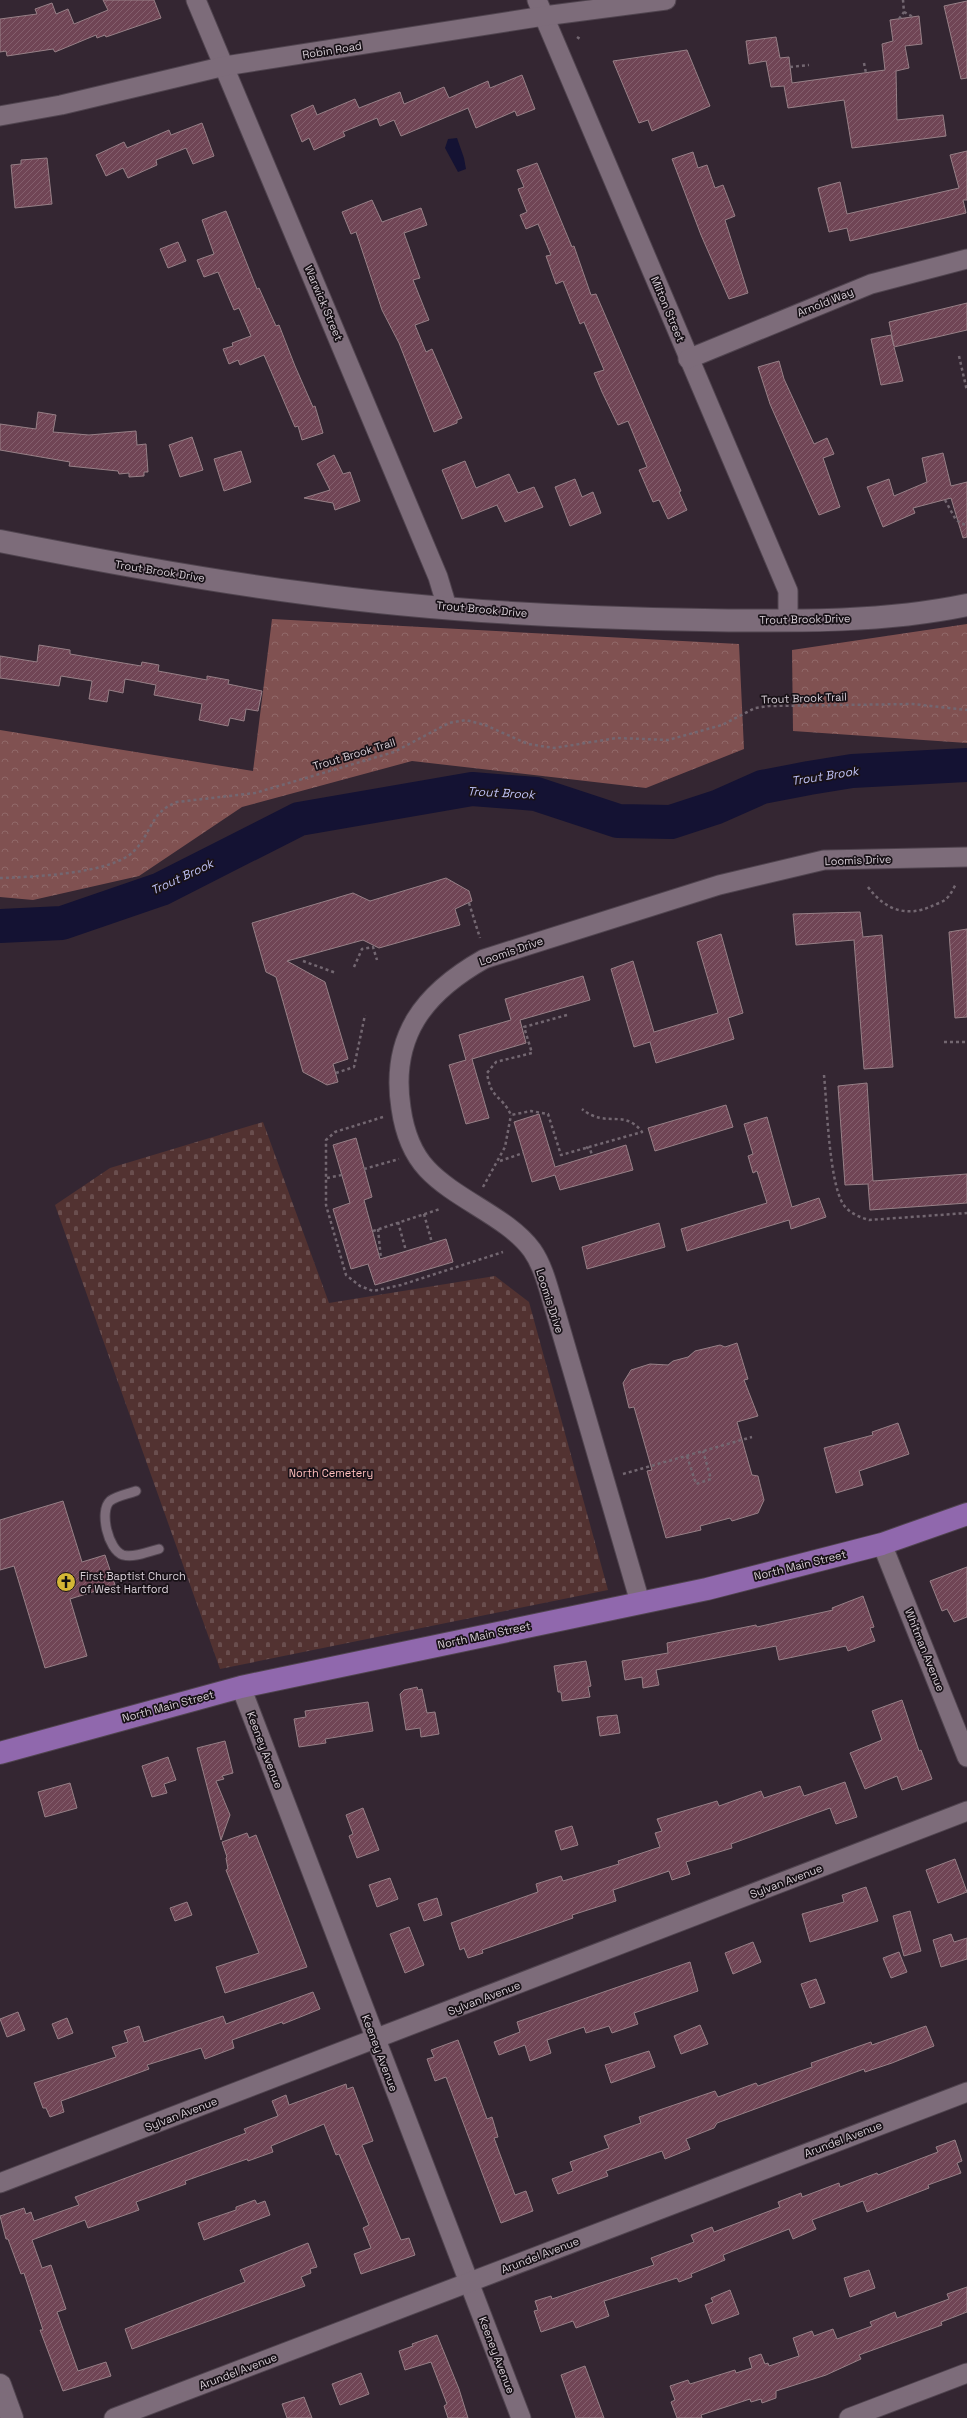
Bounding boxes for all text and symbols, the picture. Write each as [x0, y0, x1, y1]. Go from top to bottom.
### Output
street label: Robin Road [301, 38, 363, 62]
street label: Warwick Street [302, 263, 346, 343]
street label: Milton Street [648, 274, 688, 344]
street label: Arnold Way [795, 284, 855, 320]
street label: Trout Brook Drive [114, 557, 206, 585]
street label: Trout Brook Drive [436, 598, 528, 620]
street label: Trout Brook Drive [759, 611, 851, 627]
street label: Trout Brook Trail [761, 690, 847, 706]
street label: Trout Brook Trail [311, 735, 397, 773]
water label: Trout Brook [790, 763, 861, 789]
water label: Trout Brook [467, 783, 537, 803]
street label: Loomis Drive [824, 852, 892, 868]
water label: Trout Brook [148, 855, 217, 898]
street label: Loomis Drive [477, 934, 545, 968]
street label: Loomis Drive [533, 1267, 567, 1335]
park label: North Cemetery [289, 1466, 373, 1480]
street label: North Main Street [752, 1547, 848, 1583]
place label: First Baptist Church of West Hartford [80, 1569, 186, 1596]
church icon: First Baptist Church of West Hartford [55, 1571, 77, 1593]
street label: Whitman Avenue [902, 1606, 948, 1694]
street label: North Main Street [436, 1618, 532, 1652]
street label: North Main Street [120, 1687, 216, 1725]
street label: Keeney Avenue [244, 1710, 286, 1790]
street label: Sylvan Avenue [748, 1861, 824, 1901]
street label: Sylvan Avenue [446, 1978, 522, 2018]
street label: Keeney Avenue [359, 2013, 401, 2093]
street label: Sylvan Avenue [143, 2094, 219, 2134]
street label: Arundel Avenue [802, 2118, 884, 2160]
street label: Arundel Avenue [499, 2234, 581, 2276]
street label: Keeney Avenue [476, 2315, 518, 2395]
street label: Arundel Avenue [197, 2350, 279, 2392]

